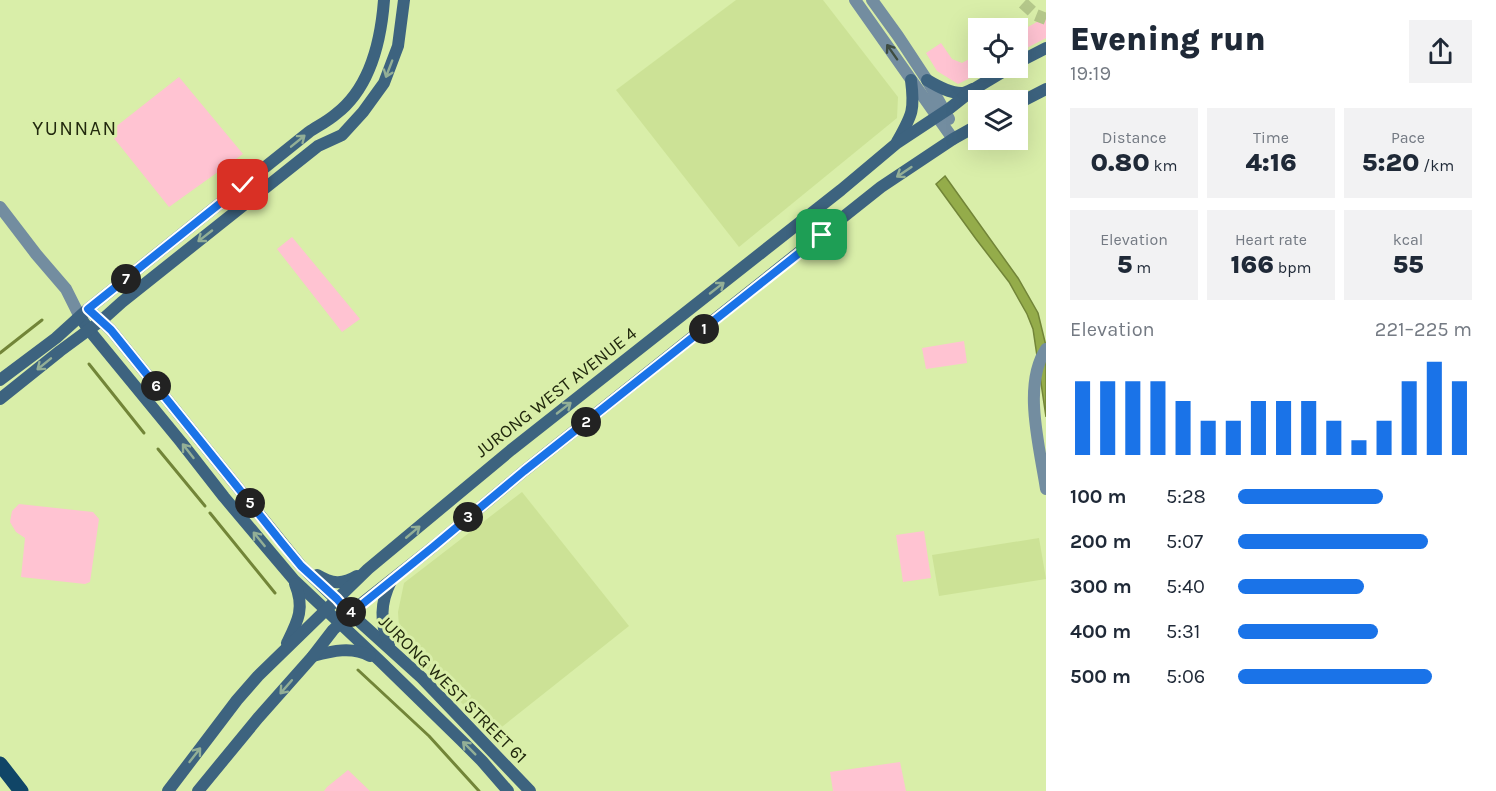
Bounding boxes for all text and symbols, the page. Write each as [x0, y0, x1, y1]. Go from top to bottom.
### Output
map controls [968, 18, 1028, 150]
button: locate [968, 18, 1028, 78]
text: Evening run [1070, 20, 1266, 58]
button: share [1409, 20, 1472, 83]
one-way arrow [886, 45, 898, 61]
one-way arrow [383, 60, 394, 78]
text: 19:19 [1070, 62, 1111, 85]
button: layers [968, 90, 1028, 150]
district label: YUNNAN [32, 117, 118, 140]
text: Distance [1102, 128, 1166, 147]
text: Time [1253, 128, 1289, 147]
text: Pace [1391, 128, 1425, 147]
one-way arrow [290, 134, 306, 147]
text: 0.80 [1090, 147, 1150, 178]
text: 4:16 [1245, 147, 1297, 178]
text: 5:20 [1362, 147, 1419, 178]
text: km [1150, 156, 1178, 175]
text: /km [1419, 156, 1454, 175]
pin [217, 159, 268, 210]
one-way arrow [897, 166, 913, 178]
icon: check [226, 168, 259, 201]
pin [796, 209, 847, 260]
icon: arrive [805, 218, 838, 251]
one-way arrow [197, 230, 213, 243]
text: Elevation [1100, 230, 1168, 249]
text: Heart rate [1235, 230, 1307, 249]
text: kcal [1393, 230, 1423, 249]
text: 5 [1117, 249, 1132, 280]
text: 166 [1230, 249, 1274, 280]
text: 55 [1392, 249, 1424, 280]
text: m [1132, 258, 1151, 277]
text: bpm [1274, 258, 1312, 277]
pin: 7 [111, 264, 141, 294]
text: 7 [122, 269, 130, 288]
one-way arrow [709, 281, 725, 294]
pin: 1 [689, 314, 719, 344]
text: Elevation [1070, 318, 1155, 341]
text: 221–225 m [1375, 318, 1472, 341]
text: 1 [701, 319, 707, 338]
street label: JURONG WEST AVENUE 4 [471, 322, 641, 462]
one-way arrow [37, 357, 52, 371]
pin: 6 [141, 371, 171, 401]
text: 6 [151, 376, 161, 395]
one-way arrow [556, 402, 572, 415]
pin: 2 [571, 407, 601, 437]
text: 2 [581, 412, 591, 431]
one-way arrow [182, 444, 195, 460]
text: 100 m [1070, 485, 1126, 508]
text: 5:28 [1166, 485, 1206, 508]
pin: 5 [235, 488, 265, 518]
text: 5 [245, 493, 255, 512]
pin: 3 [453, 502, 483, 532]
text: 3 [463, 507, 473, 526]
one-way arrow [405, 525, 420, 539]
text: 200 m [1070, 530, 1131, 553]
text: 5:07 [1166, 530, 1203, 553]
one-way arrow [252, 531, 265, 547]
text: 300 m [1070, 575, 1132, 598]
text: 5:40 [1166, 575, 1205, 598]
pin: 4 [336, 597, 366, 627]
text: 4 [346, 602, 356, 621]
street label: JURONG WEST STREET 61 [374, 610, 532, 768]
text: 400 m [1070, 620, 1131, 643]
text: 5:31 [1166, 620, 1200, 643]
text: 500 m [1070, 665, 1131, 688]
text: 5:06 [1166, 665, 1205, 688]
one-way arrow [279, 679, 293, 694]
one-way arrow [461, 740, 476, 755]
one-way arrow [189, 748, 201, 764]

